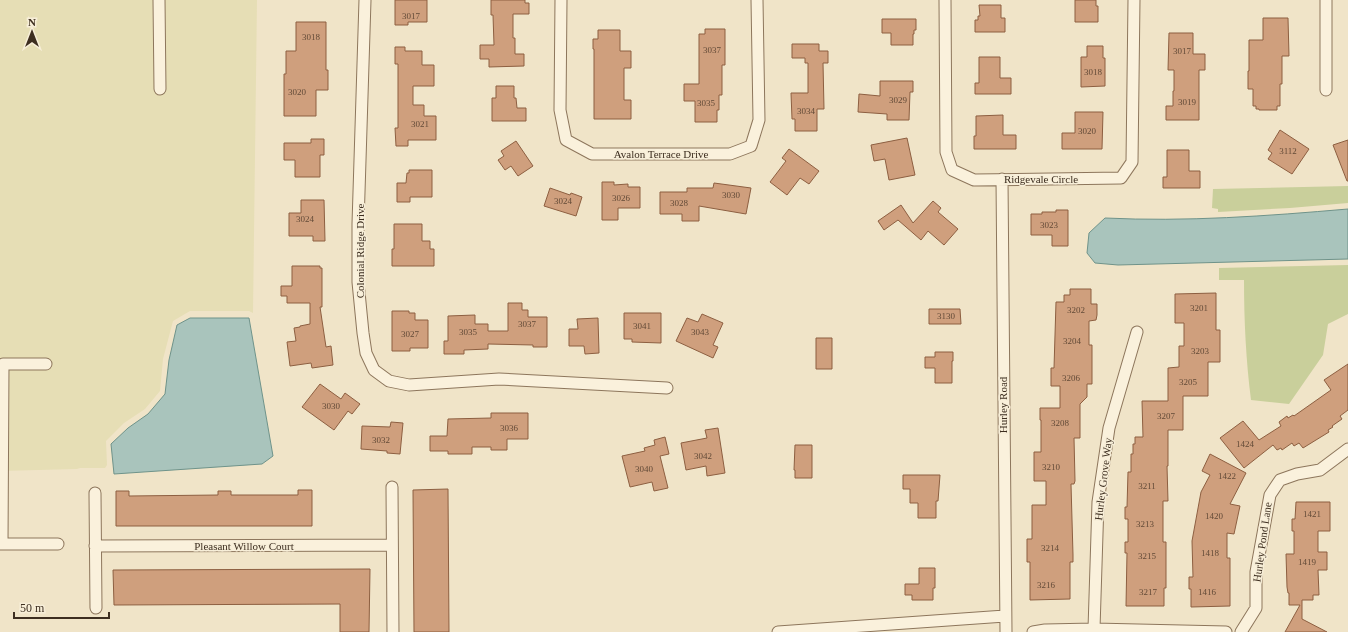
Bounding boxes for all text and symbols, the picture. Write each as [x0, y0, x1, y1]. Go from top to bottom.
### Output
house number: 3017 [402, 11, 421, 21]
north arrow [12, 12, 52, 52]
text: N [28, 16, 36, 28]
house number: 3018 [302, 32, 321, 42]
house number: 3037 [703, 45, 722, 55]
house number: 3017 [1173, 46, 1192, 56]
house number: 3018 [1084, 67, 1103, 77]
house number: 3020 [288, 87, 307, 97]
house number: 3029 [889, 95, 908, 105]
house number: 3019 [1178, 97, 1197, 107]
house number: 3035 [697, 98, 716, 108]
house number: 3034 [797, 106, 816, 116]
house number: 3021 [411, 119, 429, 129]
house number: 3020 [1078, 126, 1097, 136]
house number: 3112 [1279, 146, 1297, 156]
street label: Avalon Terrace Drive [614, 148, 708, 160]
street label: Ridgevale Circle [1004, 173, 1078, 185]
house number: 3030 [722, 190, 741, 200]
house number: 3026 [612, 193, 631, 203]
house number: 3024 [554, 196, 573, 206]
house number: 3028 [670, 198, 689, 208]
street label: Colonial Ridge Drive [354, 204, 366, 298]
house number: 3024 [296, 214, 315, 224]
house number: 3023 [1040, 220, 1059, 230]
house number: 3201 [1190, 303, 1208, 313]
house number: 3202 [1067, 305, 1085, 315]
house number: 3130 [937, 311, 956, 321]
house number: 3037 [518, 319, 537, 329]
house number: 3041 [633, 321, 651, 331]
house number: 3035 [459, 327, 478, 337]
house number: 3043 [691, 327, 710, 337]
house number: 3027 [401, 329, 420, 339]
house number: 3204 [1063, 336, 1082, 346]
house number: 3203 [1191, 346, 1210, 356]
house number: 3206 [1062, 373, 1081, 383]
street label: Hurley Road [997, 376, 1009, 433]
house number: 3205 [1179, 377, 1198, 387]
house number: 3030 [322, 401, 341, 411]
house number: 3207 [1157, 411, 1176, 421]
house number: 3208 [1051, 418, 1070, 428]
house number: 3036 [500, 423, 519, 433]
house number: 3032 [372, 435, 390, 445]
street label: Hurley Grove Way [1092, 436, 1114, 521]
house number: 1424 [1236, 439, 1255, 449]
house number: 3042 [694, 451, 712, 461]
house number: 3210 [1042, 462, 1061, 472]
house number: 3040 [635, 464, 654, 474]
house number: 1422 [1218, 471, 1236, 481]
house number: 3211 [1138, 481, 1156, 491]
street label: Hurley Pond Lane [1250, 501, 1274, 583]
house number: 1421 [1303, 509, 1321, 519]
house number: 1420 [1205, 511, 1224, 521]
house number: 3213 [1136, 519, 1155, 529]
street label: Pleasant Willow Court [194, 540, 294, 552]
house number: 3214 [1041, 543, 1060, 553]
house number: 1418 [1201, 548, 1220, 558]
house number: 3215 [1138, 551, 1157, 561]
house number: 1419 [1298, 557, 1317, 567]
house number: 3216 [1037, 580, 1056, 590]
house number: 3217 [1139, 587, 1158, 597]
house number: 1416 [1198, 587, 1217, 597]
scale bar [14, 594, 109, 620]
text: 50 m [20, 601, 45, 615]

